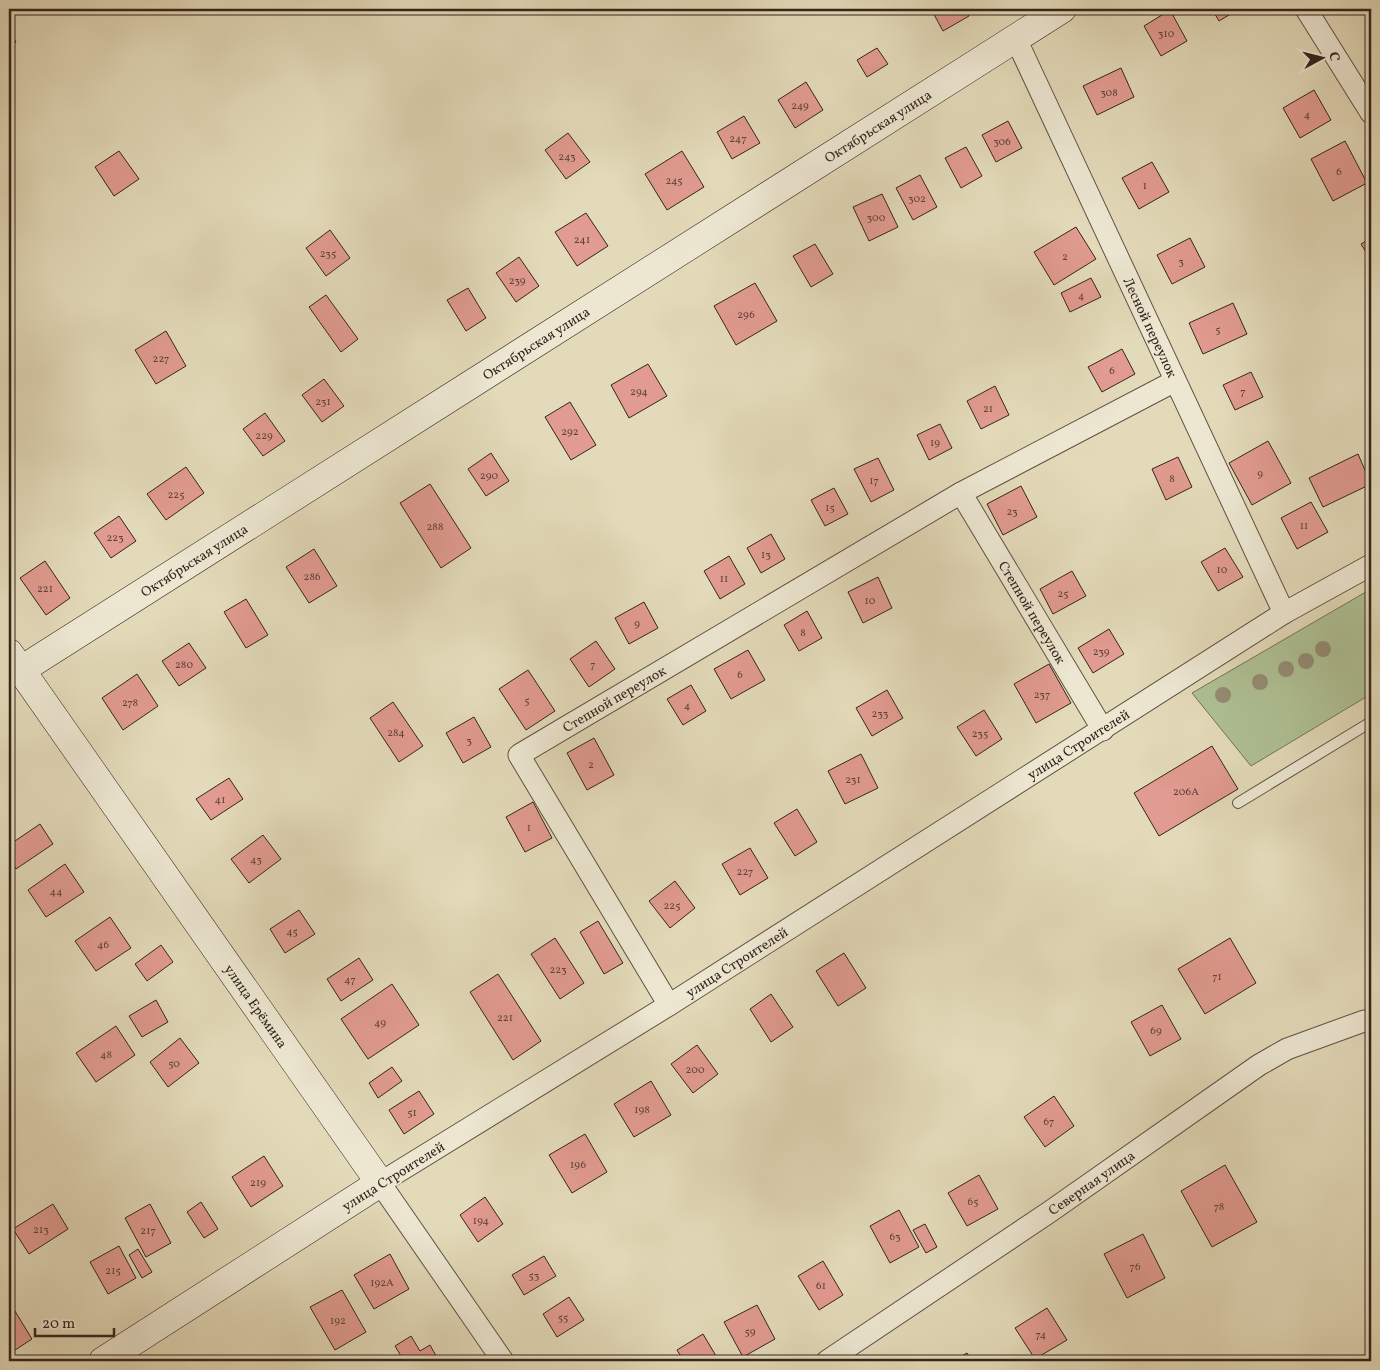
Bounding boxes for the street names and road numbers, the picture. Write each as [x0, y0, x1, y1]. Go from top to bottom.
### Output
street label: Октябрьская улица [821, 86, 936, 168]
street label: Лесной переулок [1118, 274, 1181, 382]
street label: Октябрьская улица [479, 303, 594, 385]
street label: Октябрьская улица [138, 520, 252, 603]
street label: Степной переулок [993, 558, 1070, 668]
street label: Степной переулок [560, 662, 670, 738]
street label: улица Строителей [1024, 705, 1134, 785]
street label: улица Строителей [683, 923, 793, 1003]
street label: улица Ерёмина [219, 961, 291, 1053]
street label: улица Строителей [339, 1138, 449, 1217]
street label: Северная улица [1045, 1147, 1139, 1221]

